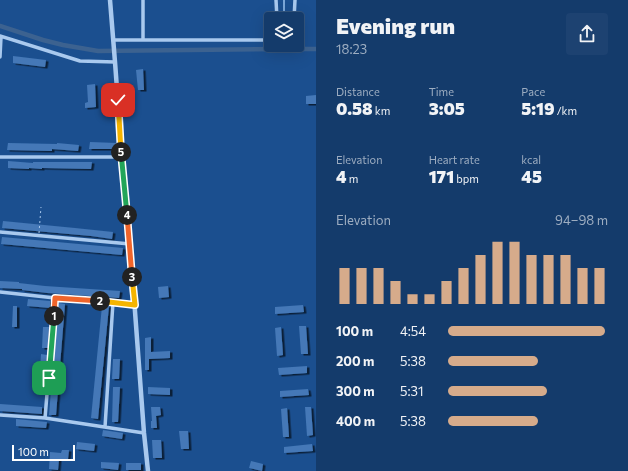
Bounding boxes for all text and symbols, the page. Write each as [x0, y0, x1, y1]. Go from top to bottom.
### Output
map controls [264, 12, 304, 52]
button: layers [264, 12, 304, 52]
text: Evening run [336, 12, 455, 39]
button: share [566, 13, 608, 55]
text: 18:23 [336, 41, 367, 57]
pin [101, 83, 135, 117]
text: Distance [336, 85, 380, 98]
text: Time [429, 85, 454, 98]
text: Pace [521, 85, 545, 98]
icon: check [107, 89, 129, 111]
text: 0.58 [336, 98, 373, 119]
text: 3:05 [429, 98, 465, 119]
text: 5:19 [521, 98, 555, 119]
text: km [373, 104, 390, 117]
text: /km [555, 104, 577, 117]
pin: 5 [111, 142, 131, 162]
text: 5 [118, 145, 124, 158]
text: Elevation [336, 153, 382, 166]
text: Heart rate [429, 153, 480, 166]
text: kcal [521, 153, 541, 166]
text: 4 [336, 166, 347, 187]
text: 171 [429, 166, 454, 187]
text: 45 [521, 166, 542, 187]
text: m [347, 172, 358, 185]
text: bpm [454, 172, 479, 185]
pin: 4 [117, 205, 137, 225]
text: 4 [124, 208, 130, 221]
text: Elevation [336, 212, 391, 228]
text: 94–98 m [555, 212, 608, 228]
pin: 3 [122, 267, 142, 287]
text: 3 [129, 270, 135, 283]
pin: 2 [90, 291, 110, 311]
text: 2 [97, 294, 103, 307]
pin: 1 [44, 306, 64, 326]
text: 1 [52, 309, 56, 322]
text: 100 m [336, 323, 373, 339]
text: 4:54 [400, 323, 426, 339]
text: 200 m [336, 353, 374, 369]
text: 5:38 [400, 353, 426, 369]
pin [32, 361, 66, 395]
icon: arrive [38, 367, 60, 389]
text: 300 m [336, 383, 375, 399]
text: 5:31 [400, 383, 424, 399]
text: 400 m [336, 413, 375, 429]
text: 5:38 [400, 413, 426, 429]
scale bar [12, 443, 75, 462]
text: 100 m [18, 445, 49, 458]

